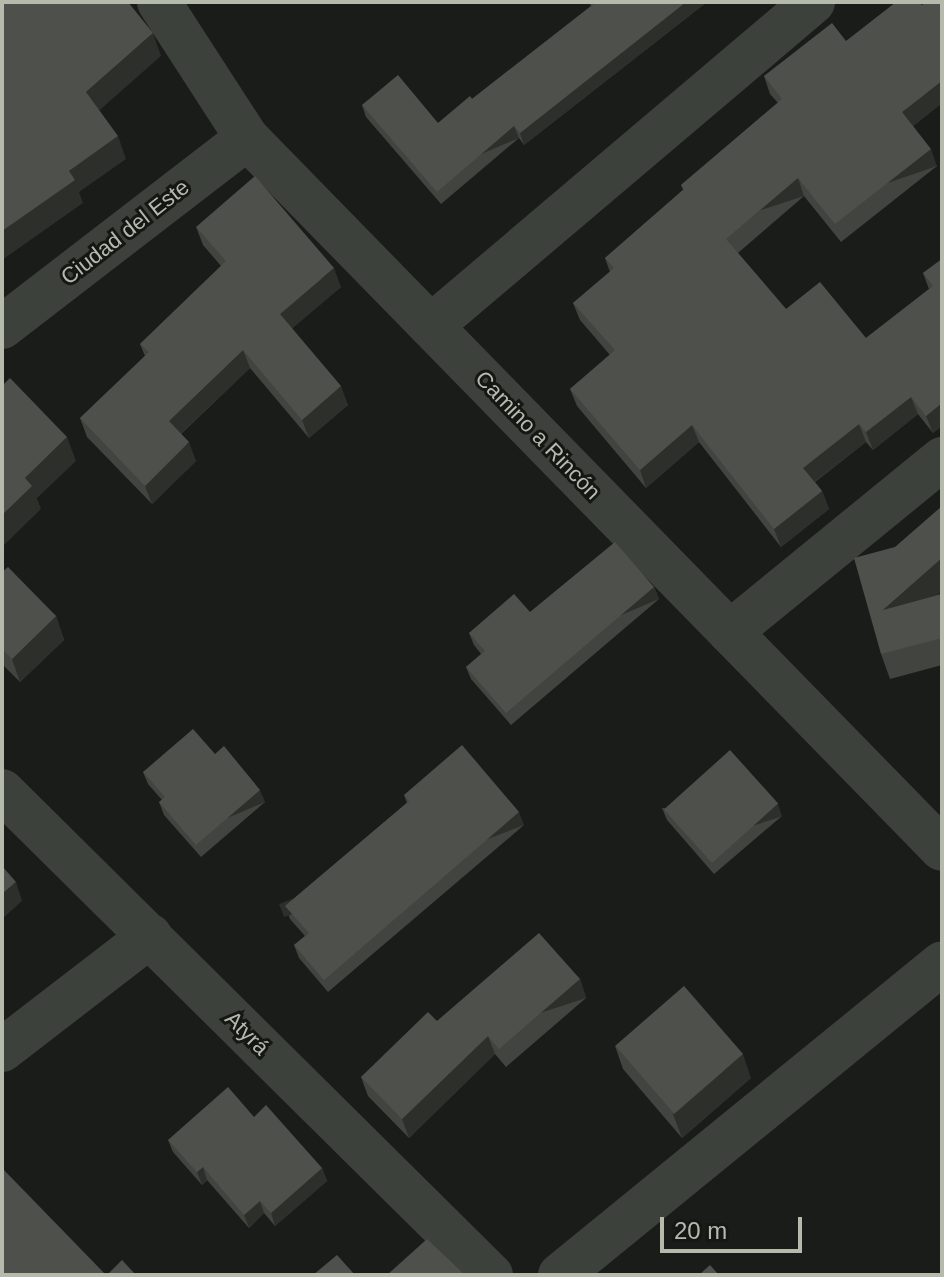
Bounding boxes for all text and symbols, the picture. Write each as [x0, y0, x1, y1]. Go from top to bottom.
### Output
street label: Ciudad del Este [56, 174, 194, 290]
street label: Camino a Rincón [470, 365, 606, 505]
street label: Atyrá [220, 1006, 274, 1060]
scale bar [664, 1201, 806, 1251]
text: 20 m [674, 1217, 727, 1244]

